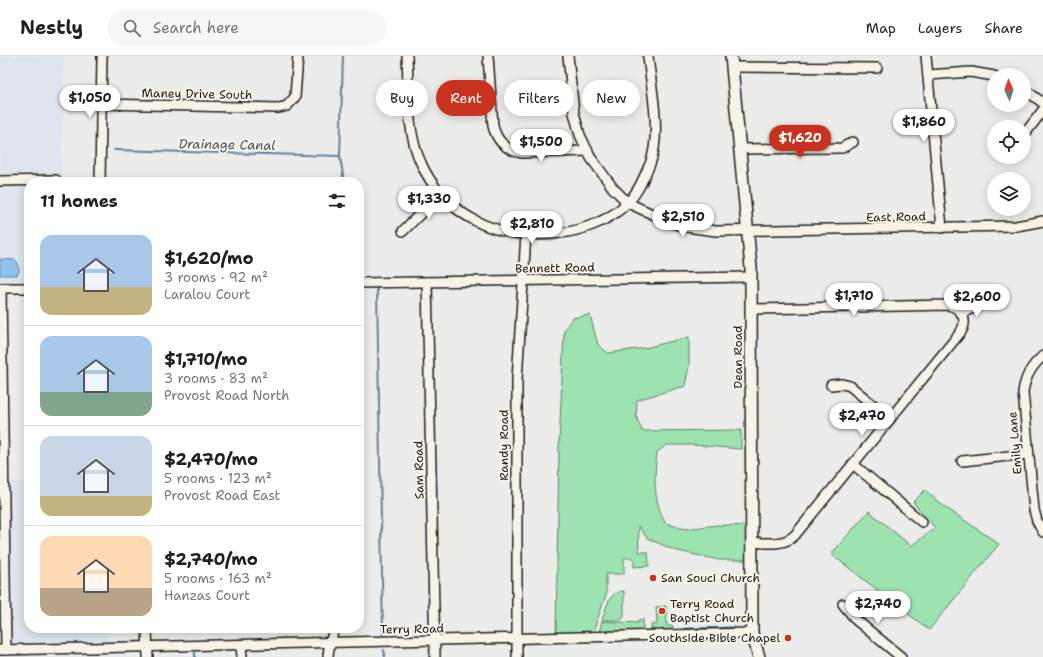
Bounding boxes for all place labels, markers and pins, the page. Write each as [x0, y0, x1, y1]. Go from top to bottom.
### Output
pin: $1,050 [57, 85, 123, 119]
pin: $1,860 [891, 109, 957, 143]
pin: $1,620 [767, 125, 833, 159]
pin: $1,500 [508, 129, 574, 163]
pin: $1,330 [396, 186, 462, 220]
pin: $2,510 [650, 204, 716, 238]
pin: $2,810 [499, 211, 565, 245]
pin: $1,710 [821, 283, 887, 317]
pin: $2,600 [944, 284, 1010, 318]
pin: $2,470 [829, 403, 895, 437]
place label: San Souci Church [661, 570, 760, 586]
marker: San Souci Church [648, 573, 658, 583]
pin: $2,740 [845, 591, 911, 625]
place label: Terry Road Baptist Church [670, 596, 754, 626]
marker: Terry Road Baptist Church [657, 606, 667, 616]
place label: Southside Bible Chapel [649, 630, 780, 646]
marker: Southside Bible Chapel [783, 633, 793, 643]

